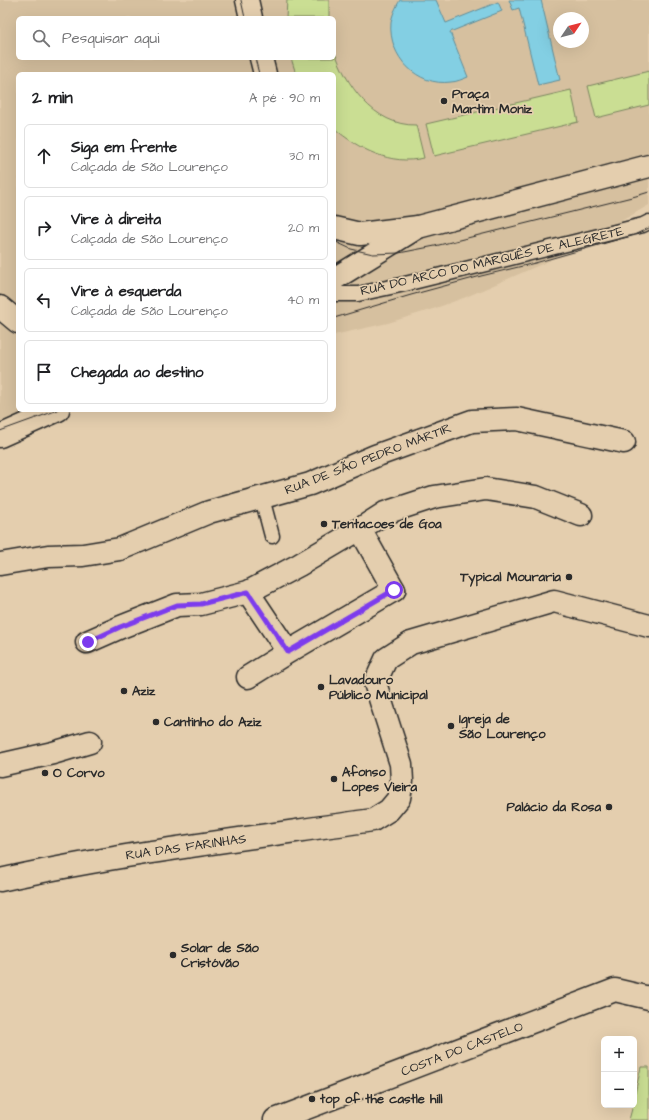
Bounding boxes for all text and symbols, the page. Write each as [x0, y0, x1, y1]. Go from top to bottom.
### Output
north arrow [553, 12, 589, 48]
search box [16, 16, 336, 60]
icon: search [30, 27, 52, 49]
text: Pesquisar aqui [62, 28, 159, 49]
place label: Praça Martim Moniz [452, 85, 533, 118]
text: 2 min [32, 86, 73, 110]
text: A pé · 90 m [249, 89, 320, 107]
marker: Praça Martim Moniz [439, 96, 449, 106]
text: Siga em frente [71, 137, 177, 158]
icon: ahead [33, 145, 55, 167]
text: 30 m [289, 147, 319, 165]
text: Calçada de São Lourenço [71, 158, 228, 176]
text: Vire à direita [71, 209, 161, 230]
icon: right [33, 217, 55, 239]
text: 20 m [288, 219, 319, 237]
street label: RUA DO ARCO DO MARQUÊS DE ALEGRETE [359, 222, 626, 300]
text: Calçada de São Lourenço [71, 230, 228, 248]
text: Vire à esquerda [71, 281, 181, 302]
icon: left [33, 289, 55, 311]
text: 40 m [287, 291, 319, 309]
text: Calçada de São Lourenço [71, 302, 228, 320]
icon: arrive [33, 361, 55, 383]
text: Chegada ao destino [71, 362, 204, 383]
street label: RUA DE SÃO PEDRO MÁRTIR [282, 419, 454, 499]
place label: Tentacoes de Goa [331, 515, 442, 533]
marker: Tentacoes de Goa [319, 519, 329, 529]
place label: Typical Mouraria [459, 568, 561, 587]
marker: Typical Mouraria [564, 572, 574, 582]
route start [385, 581, 403, 599]
route end [79, 633, 97, 651]
place label: Lavadouro Público Municipal [329, 671, 428, 705]
place label: Aziz [132, 682, 156, 700]
marker: Lavadouro Público Municipal [316, 682, 326, 692]
marker: Aziz [119, 686, 129, 696]
place label: Igreja de São Lourenço [458, 710, 546, 743]
place label: Cantinho do Aziz [164, 713, 262, 731]
marker: Cantinho do Aziz [151, 717, 161, 727]
marker: Igreja de São Lourenço [446, 721, 456, 731]
place label: Afonso Lopes Vieira [342, 763, 418, 797]
place label: O Corvo [53, 764, 105, 782]
marker: O Corvo [40, 768, 50, 778]
marker: Afonso Lopes Vieira [329, 774, 339, 784]
place label: Palácio da Rosa [507, 798, 601, 816]
marker: Palácio da Rosa [604, 802, 614, 812]
street label: RUA DAS FARINHAS [124, 830, 248, 864]
place label: Solar de São Cristóvão [180, 939, 260, 972]
marker: Solar de São Cristóvão [168, 950, 178, 960]
street label: COSTA DO CASTELO [398, 1017, 526, 1081]
map controls [601, 1036, 637, 1108]
button: + [601, 1036, 637, 1072]
button: − [601, 1072, 637, 1108]
place label: top of the castle hill [319, 1090, 443, 1109]
marker: top of the castle hill [307, 1094, 317, 1104]

